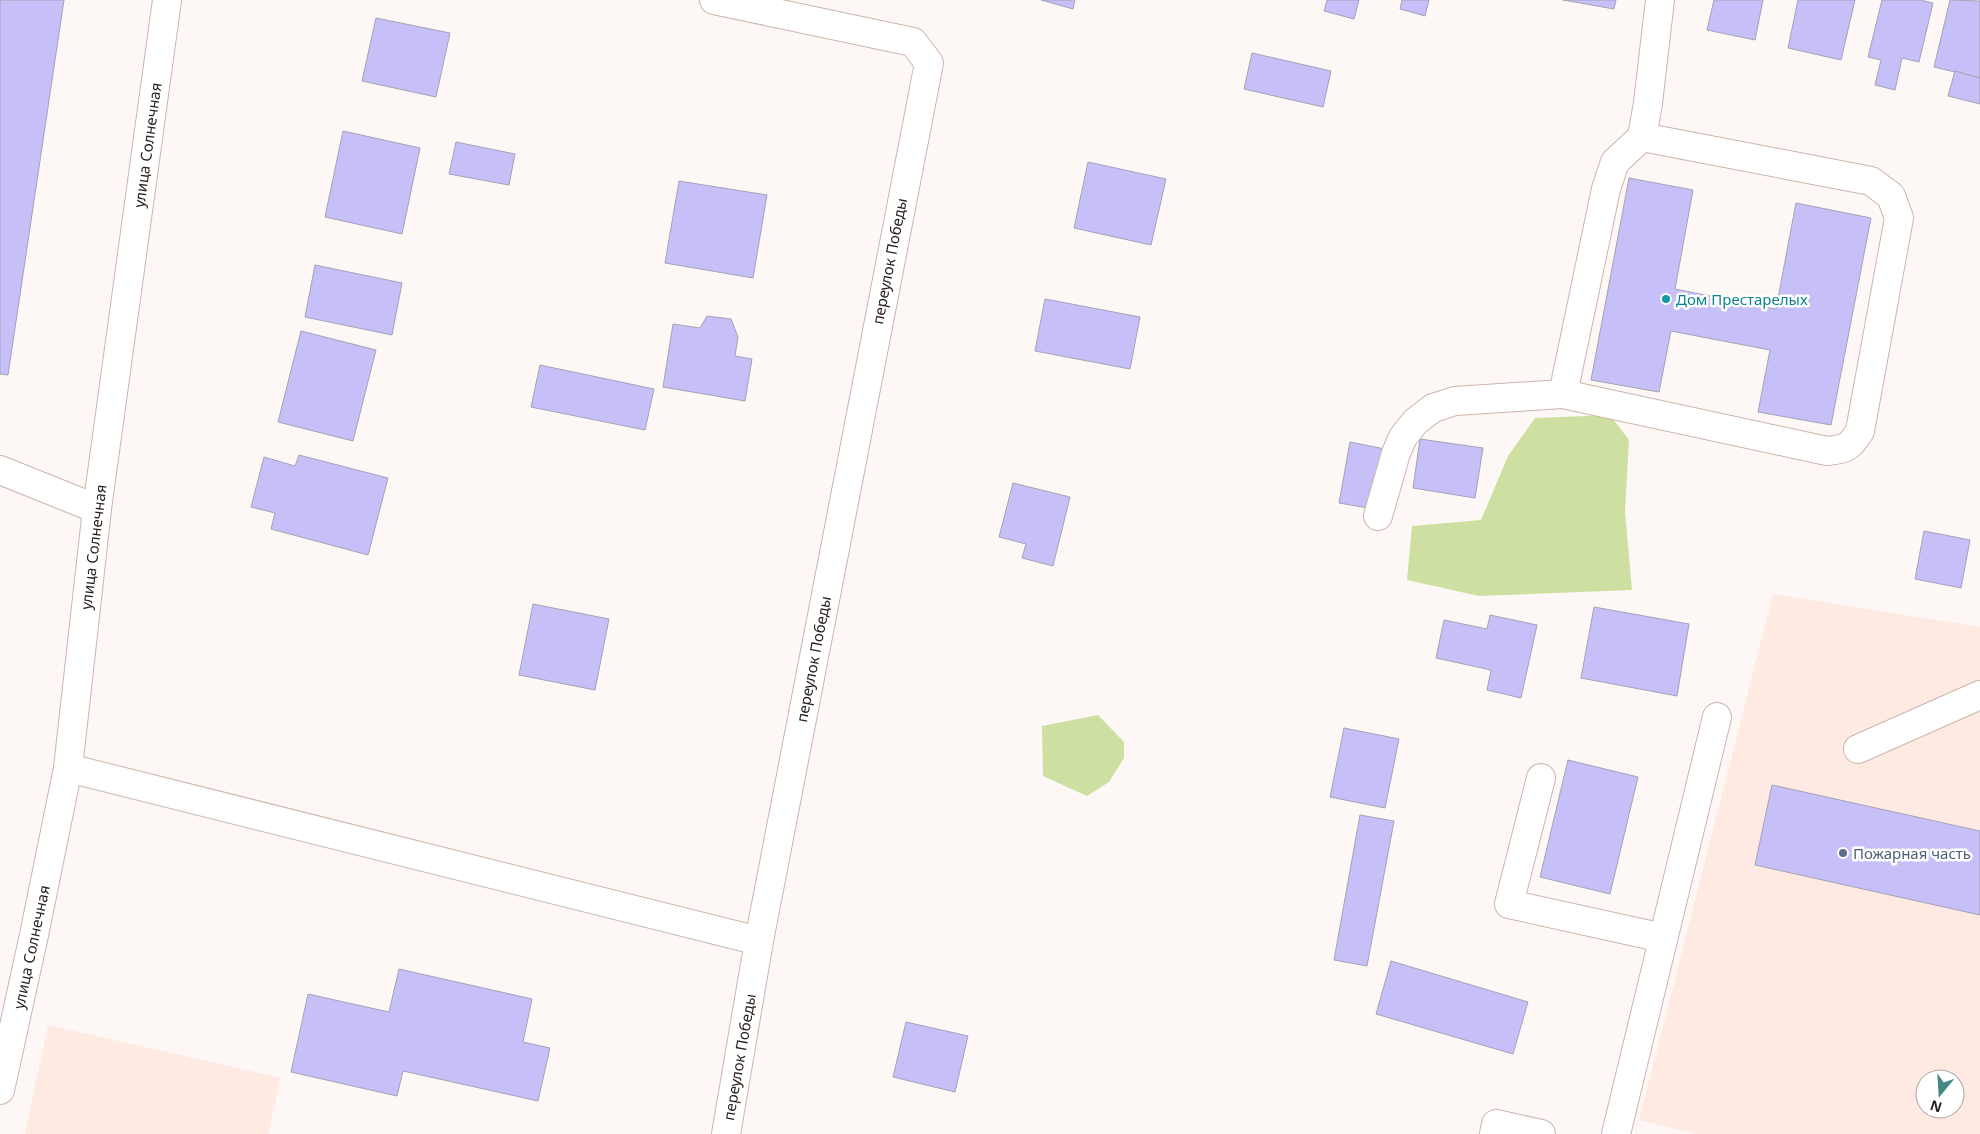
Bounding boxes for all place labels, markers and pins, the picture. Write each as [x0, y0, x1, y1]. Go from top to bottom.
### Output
place label: Дом Престарелых [1676, 289, 1808, 309]
marker: Дом Престарелых [1660, 293, 1672, 305]
place label: Пожарная часть [1853, 843, 1971, 863]
marker: Пожарная часть [1837, 847, 1849, 859]

